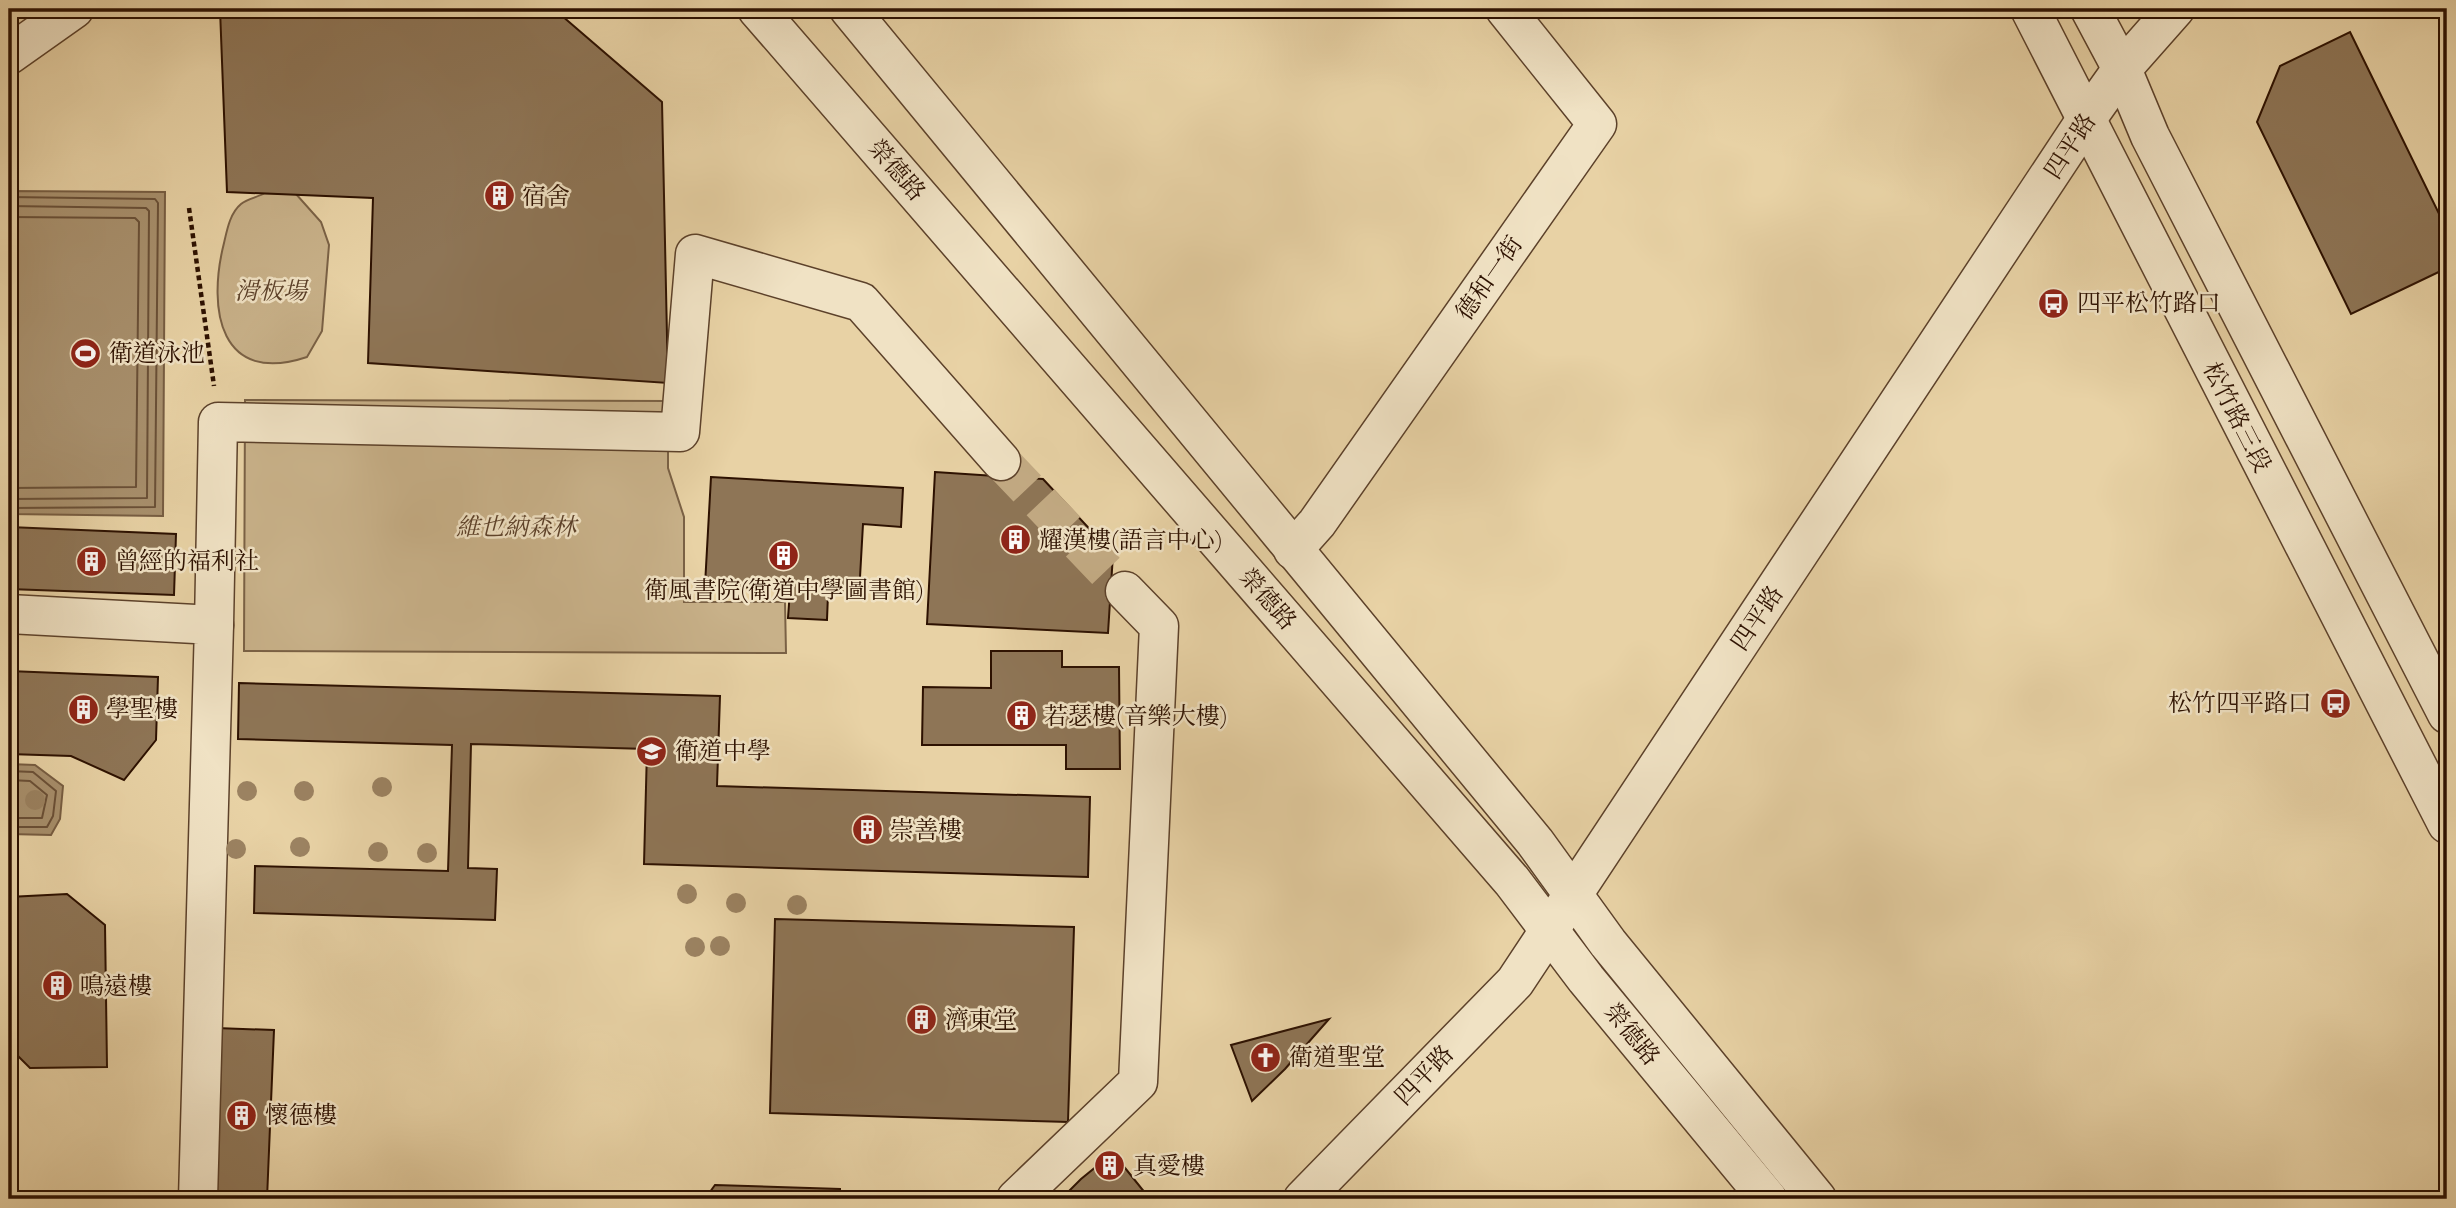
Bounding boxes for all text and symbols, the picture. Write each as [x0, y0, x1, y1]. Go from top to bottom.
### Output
street label: 四平路 [2038, 108, 2106, 187]
street label: 榮德路 [859, 133, 932, 210]
building icon: 宿舍 [482, 179, 516, 213]
place label: 宿舍 [522, 181, 570, 215]
street label: 德和一街 [1449, 230, 1532, 328]
park label: 滑板場 [235, 276, 309, 310]
bus stop icon: 四平松竹路口 [2037, 286, 2071, 320]
place label: 四平松竹路口 [2077, 288, 2221, 322]
sports icon: 衛道泳池 [69, 336, 103, 370]
place label: 衛道泳池 [109, 338, 205, 372]
street label: 松竹路三段 [2193, 357, 2278, 479]
park label: 維也納森林 [456, 512, 579, 546]
building icon: 耀漢樓(語言中心) [999, 523, 1033, 557]
place label: 耀漢樓(語言中心) [1039, 525, 1223, 559]
building icon: 衛風書院(衛道中學圖書館) [767, 539, 801, 573]
building icon: 曾經的福利社 [75, 544, 109, 578]
place label: 曾經的福利社 [115, 546, 259, 580]
street label: 榮德路 [1230, 562, 1303, 639]
place label: 衛風書院(衛道中學圖書館) [644, 575, 924, 609]
street label: 四平路 [1724, 580, 1793, 658]
bus stop icon: 松竹四平路口 [2318, 686, 2352, 720]
place label: 松竹四平路口 [2168, 688, 2312, 722]
building icon: 學聖樓 [66, 692, 100, 726]
place label: 學聖樓 [106, 694, 178, 728]
building icon: 若瑟樓(音樂大樓) [1004, 699, 1038, 733]
place label: 若瑟樓(音樂大樓) [1044, 701, 1228, 735]
school or university icon: 衛道中學 [635, 734, 669, 768]
place label: 衛道中學 [675, 736, 771, 770]
building icon: 崇善樓 [850, 813, 884, 847]
place label: 崇善樓 [890, 815, 962, 849]
building icon: 鳴遠樓 [40, 969, 74, 1003]
place label: 鳴遠樓 [80, 971, 152, 1005]
street label: 榮德路 [1595, 997, 1666, 1074]
building icon: 濟東堂 [905, 1003, 939, 1037]
place label: 濟東堂 [945, 1005, 1017, 1039]
street label: 四平路 [1388, 1039, 1463, 1114]
church icon: 衛道聖堂 [1249, 1040, 1283, 1074]
place label: 衛道聖堂 [1289, 1042, 1385, 1076]
building icon: 懷德樓 [225, 1098, 259, 1132]
place label: 懷德樓 [265, 1100, 337, 1134]
building icon: 真愛樓 [1093, 1149, 1127, 1183]
place label: 真愛樓 [1133, 1151, 1205, 1185]

